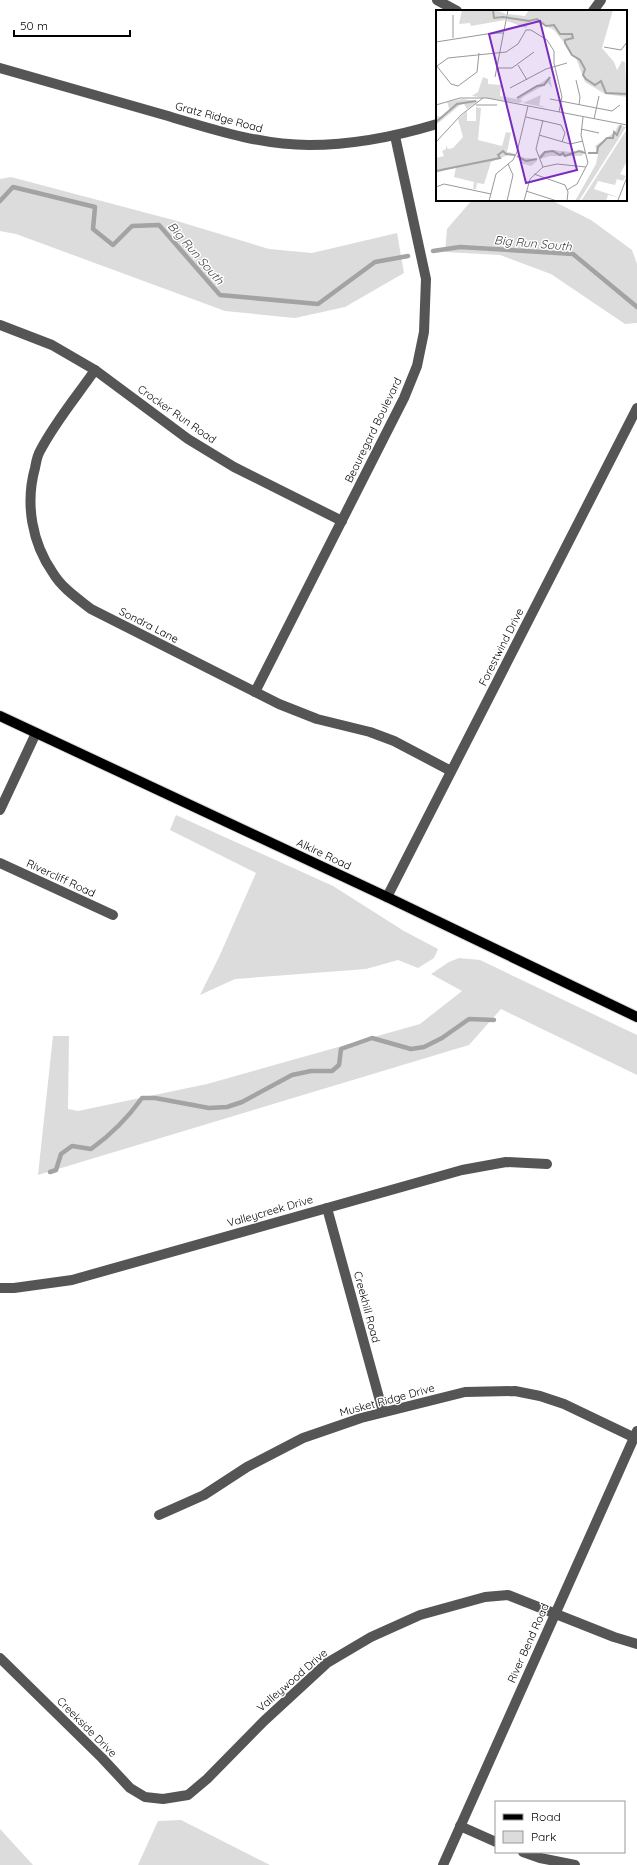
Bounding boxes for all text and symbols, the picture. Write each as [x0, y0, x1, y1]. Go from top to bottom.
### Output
inset map [436, 10, 627, 201]
scale bar [14, 12, 130, 38]
text: 50 m [20, 18, 48, 33]
street label: Gratz Ridge Road [174, 99, 264, 135]
water label: Big Run South [165, 219, 227, 287]
water label: Big Run South [494, 232, 573, 254]
street label: Beauregard Boulevard [341, 375, 405, 485]
street label: Crocker Run Road [135, 382, 219, 446]
street label: Sondra Lane [117, 604, 181, 646]
street label: Forestwind Drive [475, 606, 527, 688]
street label: Alkire Road [295, 835, 353, 873]
street label: Rivercliff Road [24, 856, 98, 900]
street label: Valleycreek Drive [225, 1192, 315, 1230]
street label: Creekhill Road [351, 1270, 383, 1344]
street label: Musket Ridge Drive [338, 1381, 436, 1419]
street label: River Bend Road [504, 1601, 552, 1685]
street label: Valleywood Drive [254, 1646, 330, 1714]
street label: Creekside Drive [54, 1694, 120, 1760]
legend [495, 1801, 625, 1853]
text: Road [531, 1809, 561, 1824]
text: Park [531, 1829, 556, 1844]

